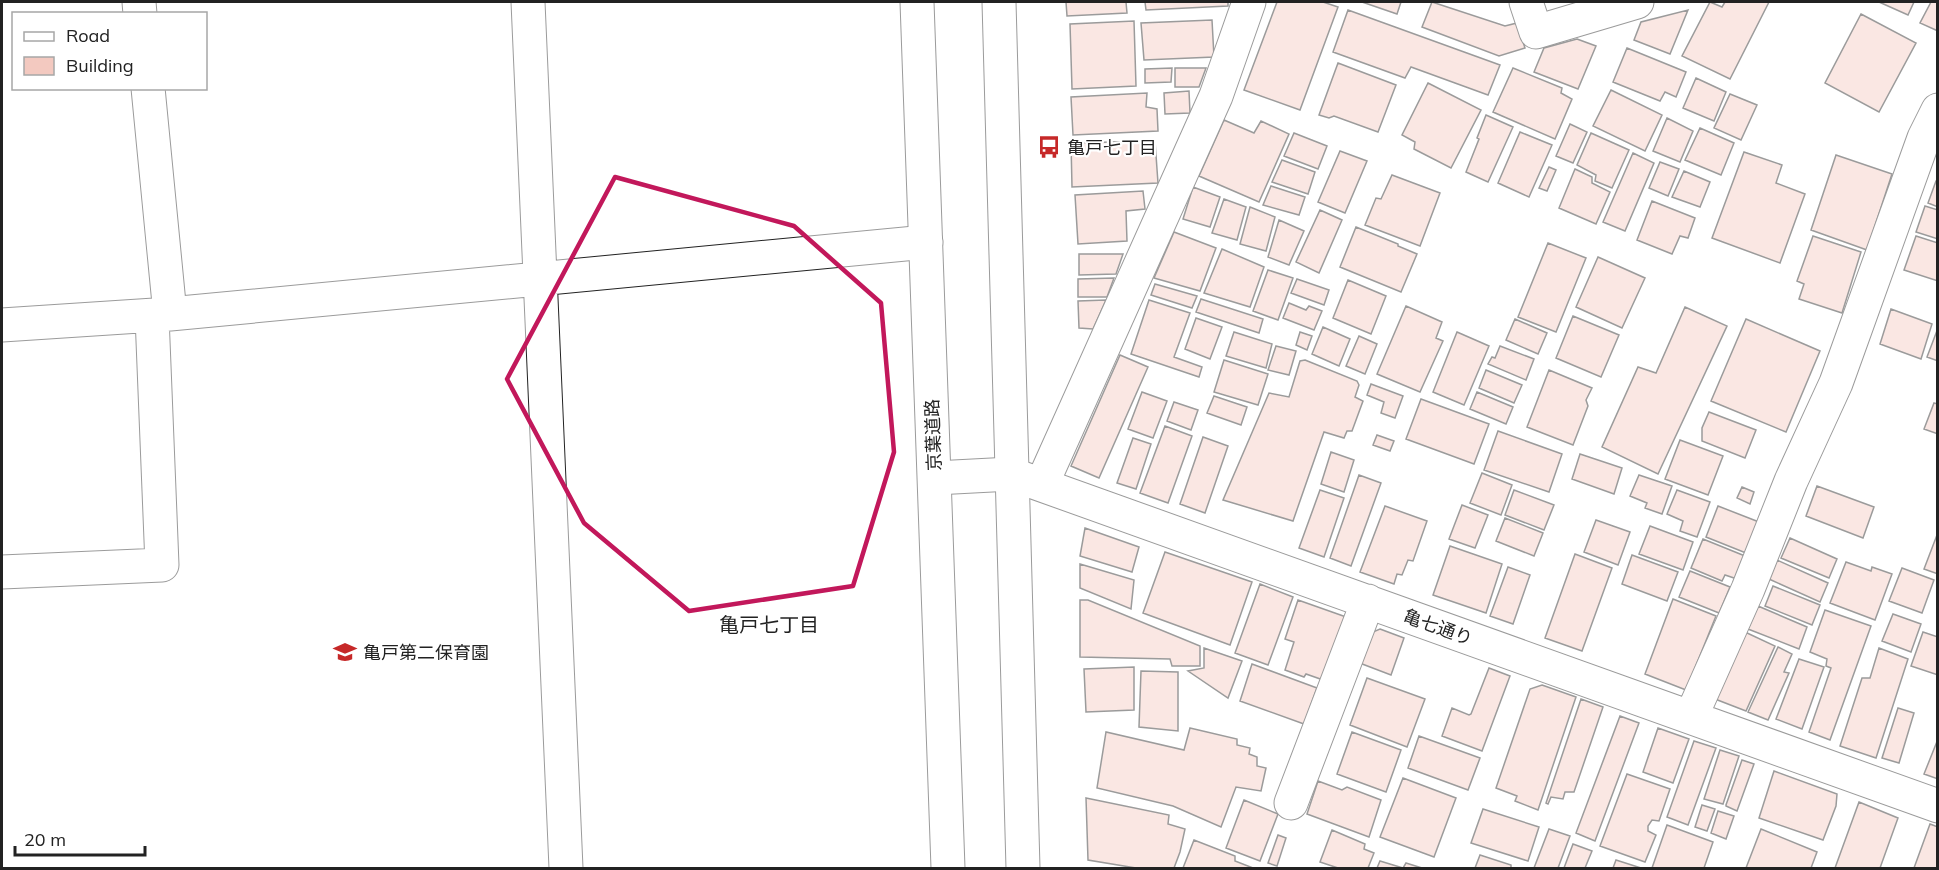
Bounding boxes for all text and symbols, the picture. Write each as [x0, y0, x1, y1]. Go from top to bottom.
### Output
legend [12, 12, 207, 90]
text: Road [66, 24, 110, 47]
text: Building [66, 54, 134, 77]
bus stop icon: 亀戸七丁目 [1036, 134, 1062, 160]
place label: 亀戸七丁目 [1067, 136, 1157, 159]
street label: 京葉道路 [920, 399, 946, 471]
street label: 亀七通り [1400, 604, 1476, 650]
district label: 亀戸七丁目 [719, 612, 819, 637]
school or university icon: 亀戸第二保育園 [332, 639, 358, 665]
place label: 亀戸第二保育園 [363, 641, 489, 664]
scale bar [15, 819, 146, 857]
text: 20 m [24, 828, 66, 851]

